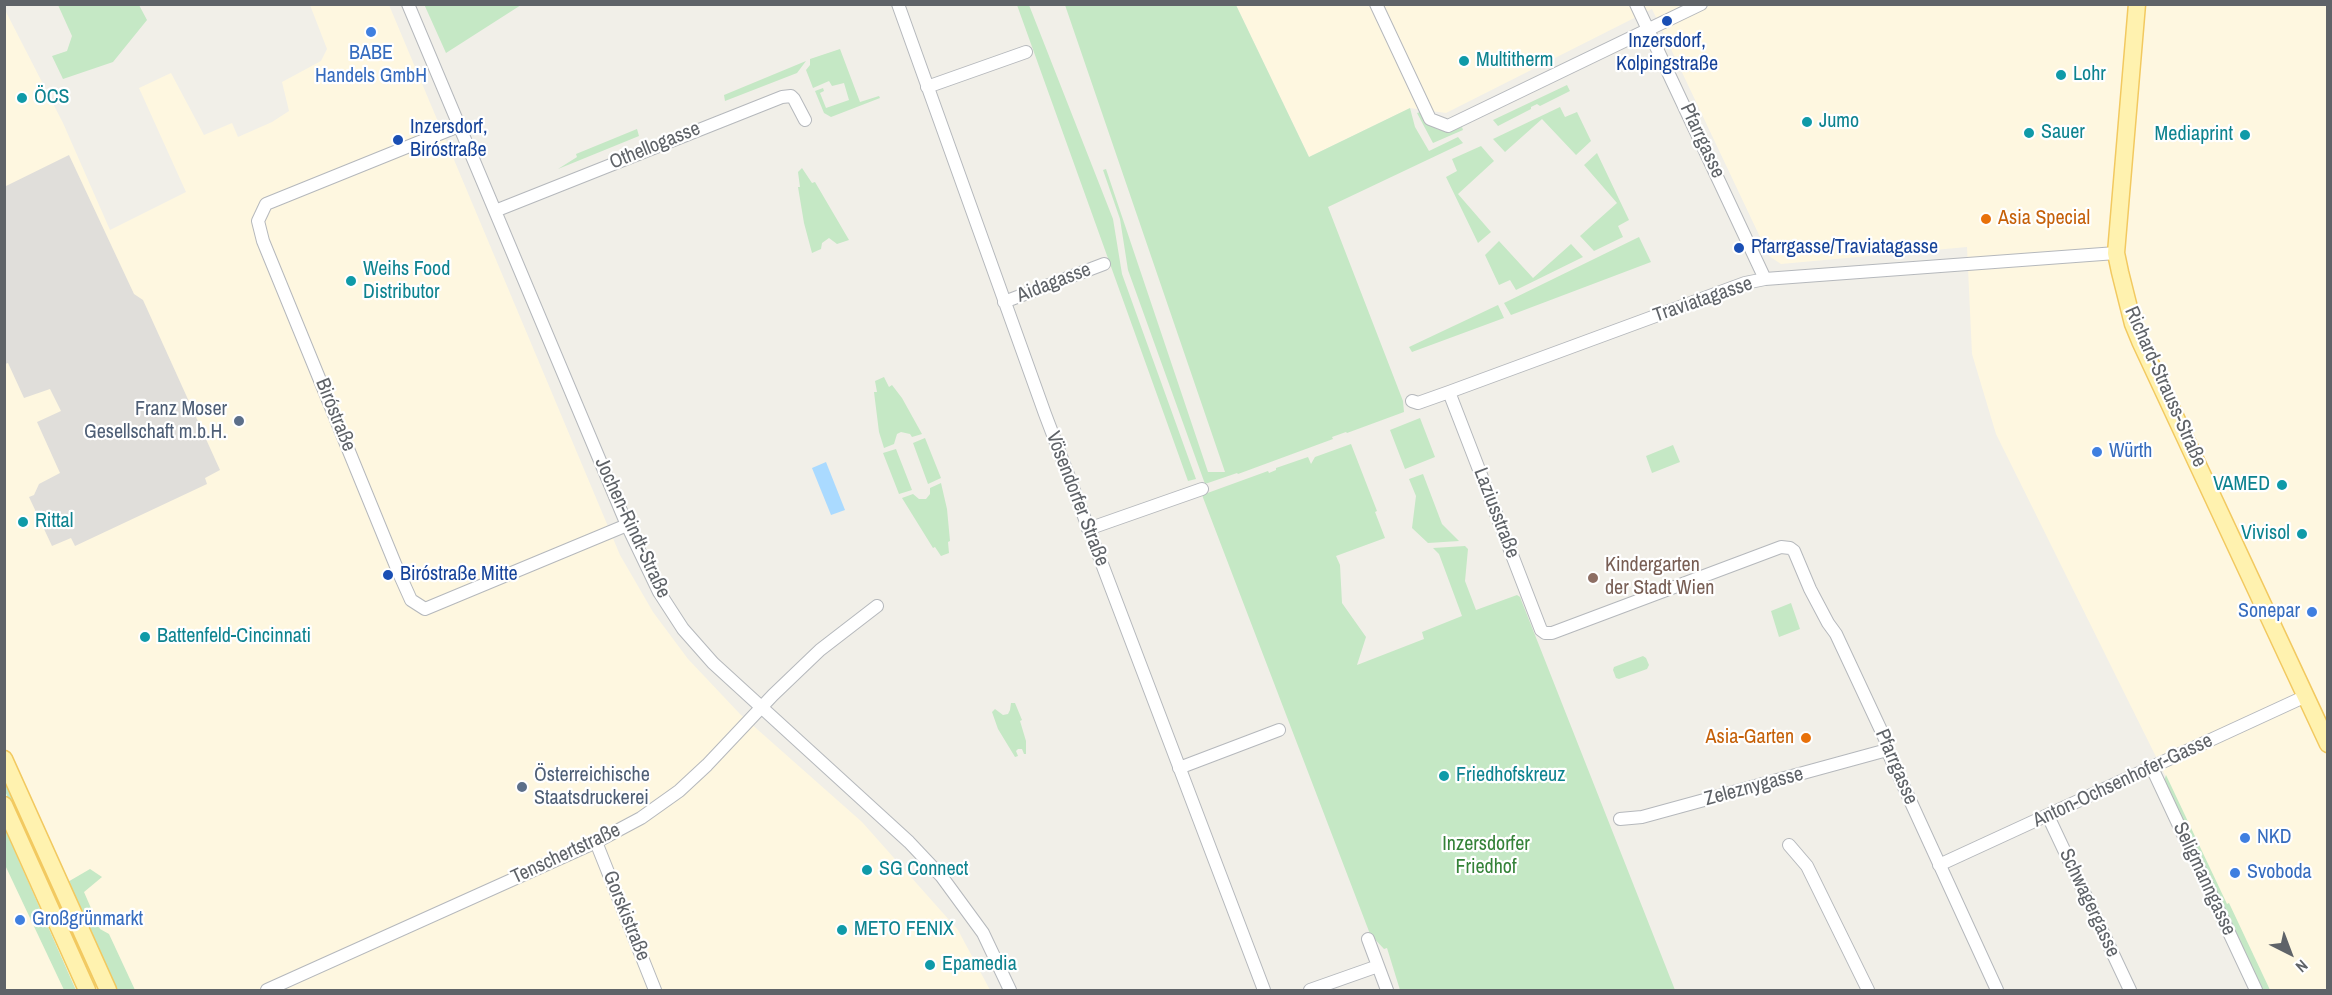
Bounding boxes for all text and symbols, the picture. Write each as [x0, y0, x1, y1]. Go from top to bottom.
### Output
marker: Inzersdorf, Kolpingstraße [1660, 14, 1674, 28]
marker: BABE Handels GmbH [364, 25, 378, 39]
place label: Inzersdorf, Kolpingstraße [1616, 30, 1718, 77]
place label: BABE Handels GmbH [315, 42, 427, 89]
place label: Multitherm [1476, 49, 1553, 73]
marker: Multitherm [1457, 54, 1471, 68]
place label: Lohr [2073, 63, 2106, 87]
marker: Lohr [2054, 68, 2068, 82]
place label: ÖCS [34, 86, 70, 110]
marker: ÖCS [15, 91, 29, 105]
street label: Pfarrgasse [1674, 100, 1730, 182]
place label: Jumo [1819, 110, 1859, 134]
marker: Jumo [1800, 115, 1814, 129]
place label: Inzersdorf, Biróstraße [410, 116, 487, 163]
street label: Othellogasse [606, 117, 704, 175]
place label: Sauer [2041, 121, 2085, 145]
place label: Mediaprint [2155, 123, 2233, 147]
marker: Sauer [2022, 126, 2036, 140]
marker: Mediaprint [2238, 128, 2252, 142]
marker: Inzersdorf, Biróstraße [391, 133, 405, 147]
place label: Asia Special [1998, 207, 2090, 231]
marker: Asia Special [1979, 212, 1993, 226]
place label: Pfarrgasse/Traviatagasse [1751, 236, 1938, 260]
marker: Pfarrgasse/Traviatagasse [1732, 241, 1746, 255]
place label: Weihs Food Distributor [363, 258, 450, 305]
street label: Aidagasse [1014, 258, 1094, 308]
street label: Traviatagasse [1650, 272, 1756, 328]
marker: Weihs Food Distributor [344, 274, 358, 288]
street label: Richard-Strauss-Straße [2119, 303, 2211, 471]
street label: Biróstraße [310, 375, 360, 455]
place label: Franz Moser Gesellschaft m.b.H. [84, 398, 227, 445]
marker: Franz Moser Gesellschaft m.b.H. [232, 414, 246, 428]
street label: Vösendorfer Straße [1040, 428, 1114, 570]
place label: Würth [2109, 440, 2152, 464]
marker: Würth [2090, 445, 2104, 459]
street label: Jochen-Rindt-Straße [589, 454, 675, 602]
street label: Laziusstraße [1468, 464, 1524, 562]
place label: VAMED [2213, 473, 2270, 497]
marker: VAMED [2275, 478, 2289, 492]
place label: Rittal [35, 510, 73, 534]
marker: Rittal [16, 515, 30, 529]
place label: Vivisol [2241, 522, 2290, 546]
marker: Vivisol [2295, 527, 2309, 541]
place label: Kindergarten der Stadt Wien [1605, 554, 1714, 601]
place label: Biróstraße Mitte [400, 563, 518, 587]
marker: Biróstraße Mitte [381, 568, 395, 582]
marker: Kindergarten der Stadt Wien [1586, 571, 1600, 585]
place label: Sonepar [2238, 600, 2300, 624]
marker: Sonepar [2305, 605, 2319, 619]
place label: Battenfeld-Cincinnati [157, 625, 311, 649]
marker: Battenfeld-Cincinnati [138, 630, 152, 644]
place label: Asia-Garten [1706, 726, 1794, 750]
street label: Pfarrgasse [1869, 726, 1923, 808]
street label: Anton-Ochsenhofer-Gasse [2030, 729, 2216, 833]
marker: Asia-Garten [1799, 731, 1813, 745]
street label: Zeleznygasse [1702, 762, 1806, 812]
place label: Österreichische Staatsdruckerei [534, 764, 650, 811]
place label: Friedhofskreuz [1456, 764, 1565, 788]
marker: Friedhofskreuz [1437, 769, 1451, 783]
marker: Österreichische Staatsdruckerei [515, 780, 529, 794]
street label: Tenschertstraße [508, 818, 624, 890]
street label: Seligmanngasse [2167, 819, 2241, 939]
place label: NKD [2257, 826, 2292, 850]
marker: NKD [2238, 831, 2252, 845]
park label: Inzersdorfer Friedhof [1442, 833, 1530, 880]
street label: Schwagergasse [2053, 845, 2125, 961]
place label: SG Connect [879, 858, 968, 882]
place label: Svoboda [2247, 861, 2312, 885]
marker: SG Connect [860, 863, 874, 877]
marker: Svoboda [2228, 866, 2242, 880]
street label: Gorskistraße [597, 868, 655, 964]
place label: Großgrünmarkt [32, 908, 143, 932]
marker: Großgrünmarkt [13, 913, 27, 927]
place label: METO FENIX [854, 918, 954, 942]
marker: METO FENIX [835, 923, 849, 937]
north arrow [2260, 923, 2320, 983]
place label: Epamedia [942, 953, 1017, 977]
text: N [2291, 955, 2313, 978]
marker: Epamedia [923, 958, 937, 972]

